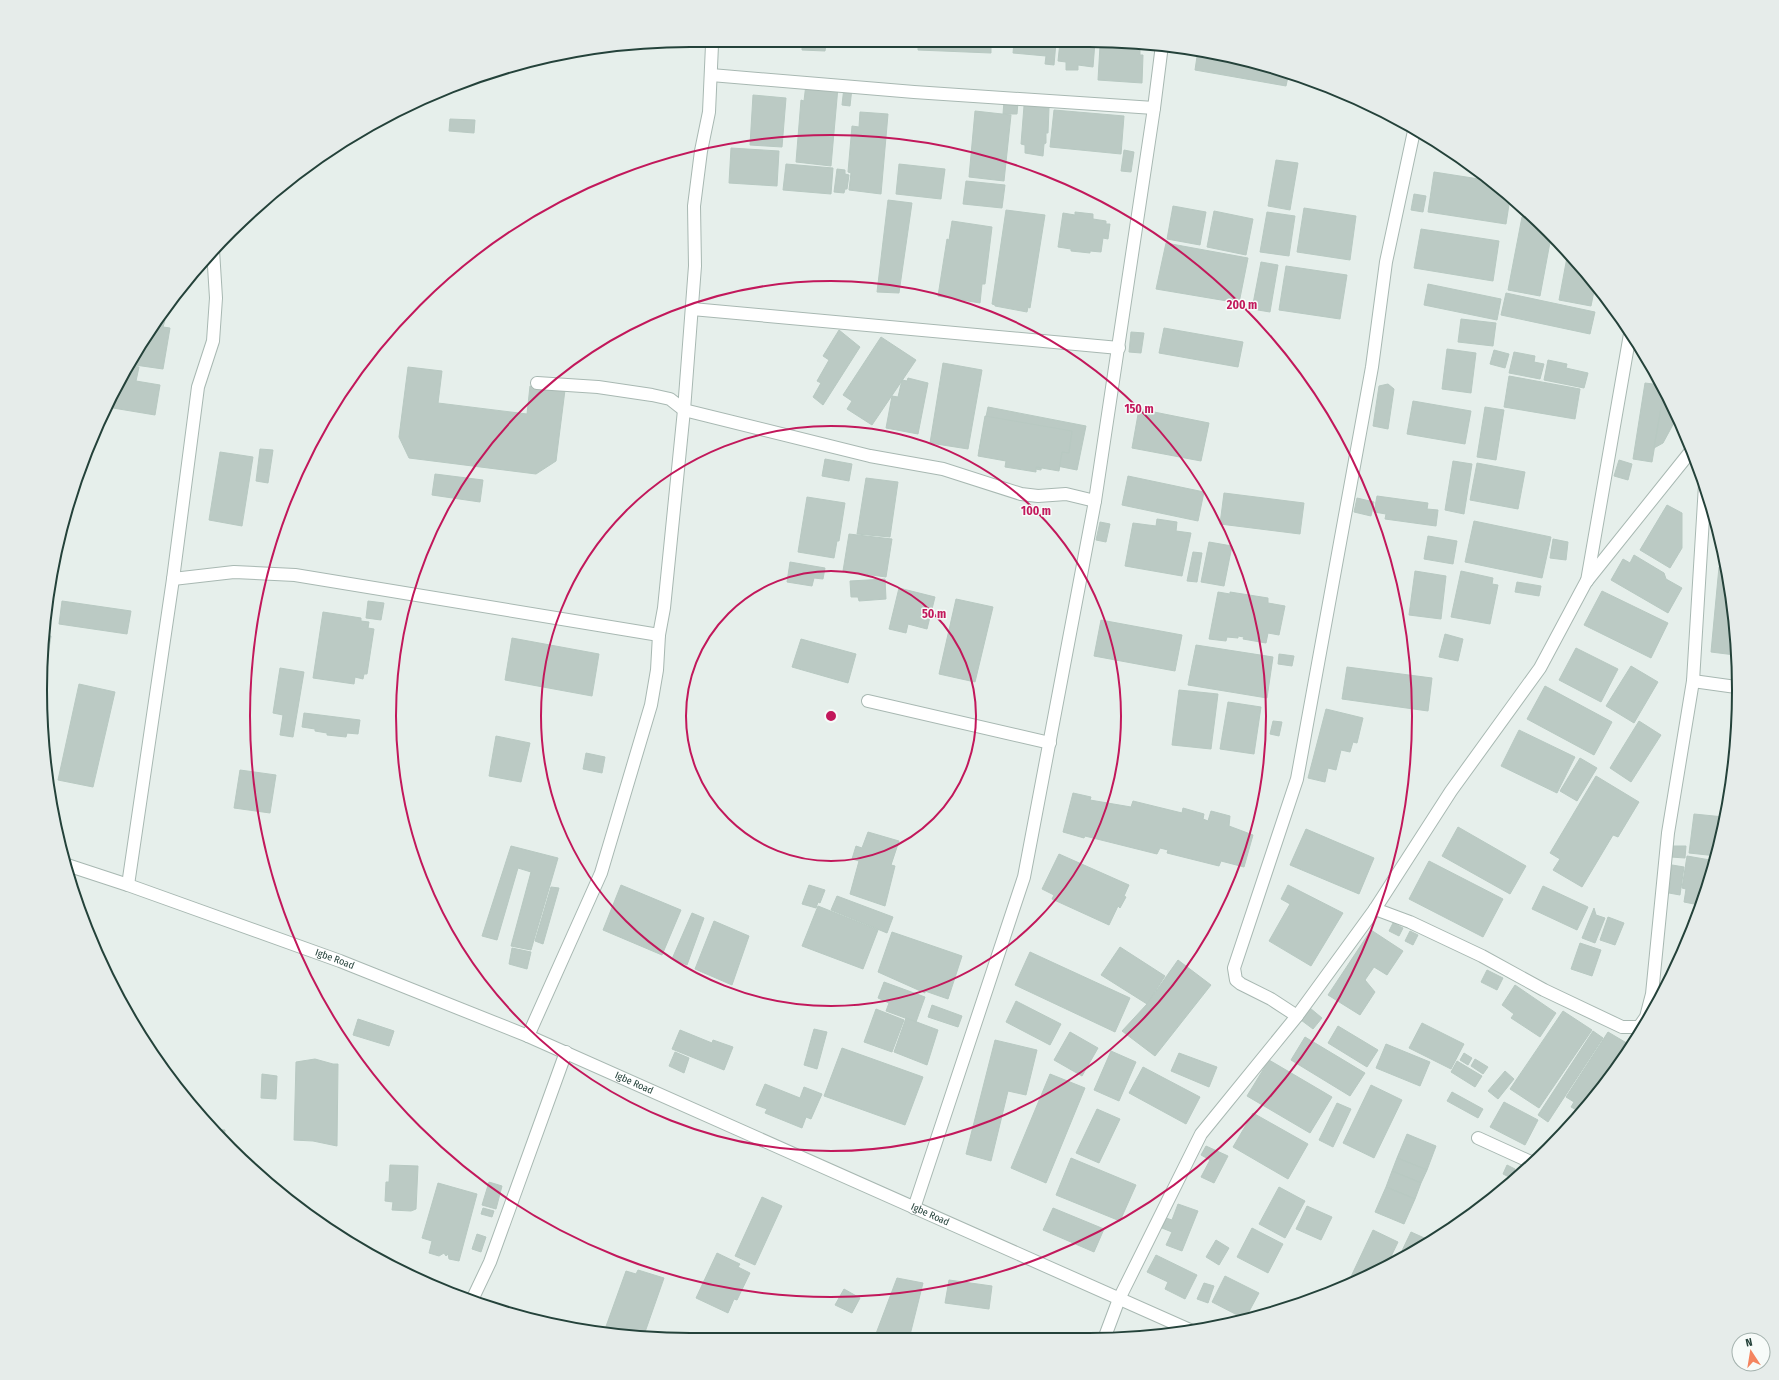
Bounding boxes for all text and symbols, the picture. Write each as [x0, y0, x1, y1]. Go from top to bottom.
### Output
text: 200 m [1226, 298, 1257, 312]
text: 150 m [1124, 402, 1154, 416]
text: 100 m [1021, 504, 1051, 518]
text: 50 m [922, 607, 946, 621]
centre of rings [824, 709, 838, 723]
street label: Igbe Road [314, 947, 356, 972]
street label: Igbe Road [613, 1069, 655, 1097]
street label: Igbe Road [909, 1201, 951, 1228]
north arrow [1731, 1332, 1771, 1372]
text: N [1744, 1336, 1754, 1350]

